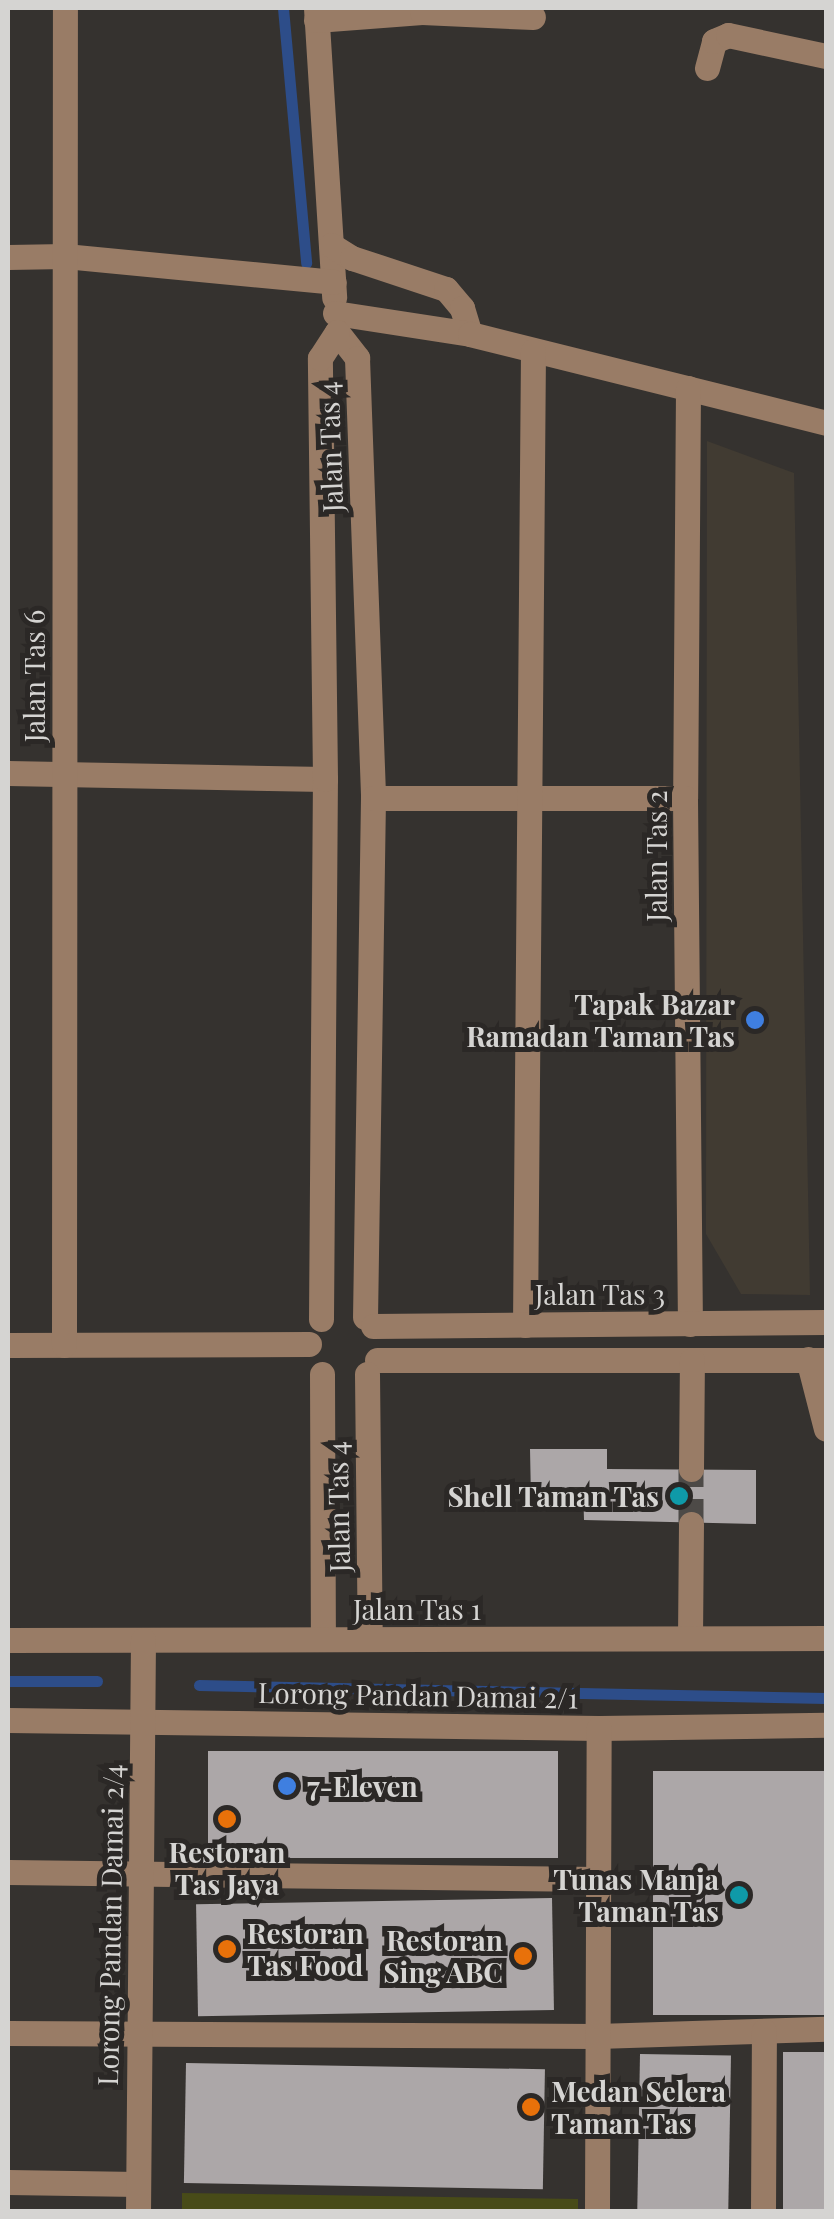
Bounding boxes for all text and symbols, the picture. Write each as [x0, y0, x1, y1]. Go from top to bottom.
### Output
street label: Jalan Tas 4 [311, 380, 349, 514]
street label: Jalan Tas 6 [17, 610, 51, 742]
street label: Jalan Tas 2 [639, 790, 673, 922]
place label: Tapak Bazar Ramadan Taman Tas [465, 987, 735, 1053]
marker: Tapak Bazar Ramadan Taman Tas [744, 1009, 766, 1031]
street label: Jalan Tas 3 [534, 1277, 666, 1311]
street label: Jalan Tas 4 [320, 1441, 356, 1573]
place label: Shell Taman Tas [446, 1479, 659, 1513]
marker: Shell Taman Tas [668, 1485, 690, 1507]
street label: Jalan Tas 1 [353, 1592, 481, 1626]
street label: Lorong Pandan Damai 2/1 [258, 1675, 578, 1715]
street label: Lorong Pandan Damai 2/4 [90, 1764, 130, 2086]
place label: 7-Eleven [307, 1769, 418, 1803]
marker: 7-Eleven [276, 1775, 298, 1797]
marker: Restoran Tas Jaya [216, 1808, 238, 1830]
place label: Restoran Tas Jaya [169, 1835, 285, 1901]
place label: Tunas Manja Taman Tas [553, 1862, 719, 1928]
marker: Tunas Manja Taman Tas [728, 1884, 750, 1906]
place label: Restoran Tas Food [247, 1916, 364, 1982]
place label: Restoran Sing ABC [382, 1923, 503, 1989]
marker: Restoran Tas Food [216, 1938, 238, 1960]
marker: Restoran Sing ABC [512, 1945, 534, 1967]
place label: Medan Selera Taman Tas [551, 2074, 726, 2140]
marker: Medan Selera Taman Tas [520, 2096, 542, 2118]

